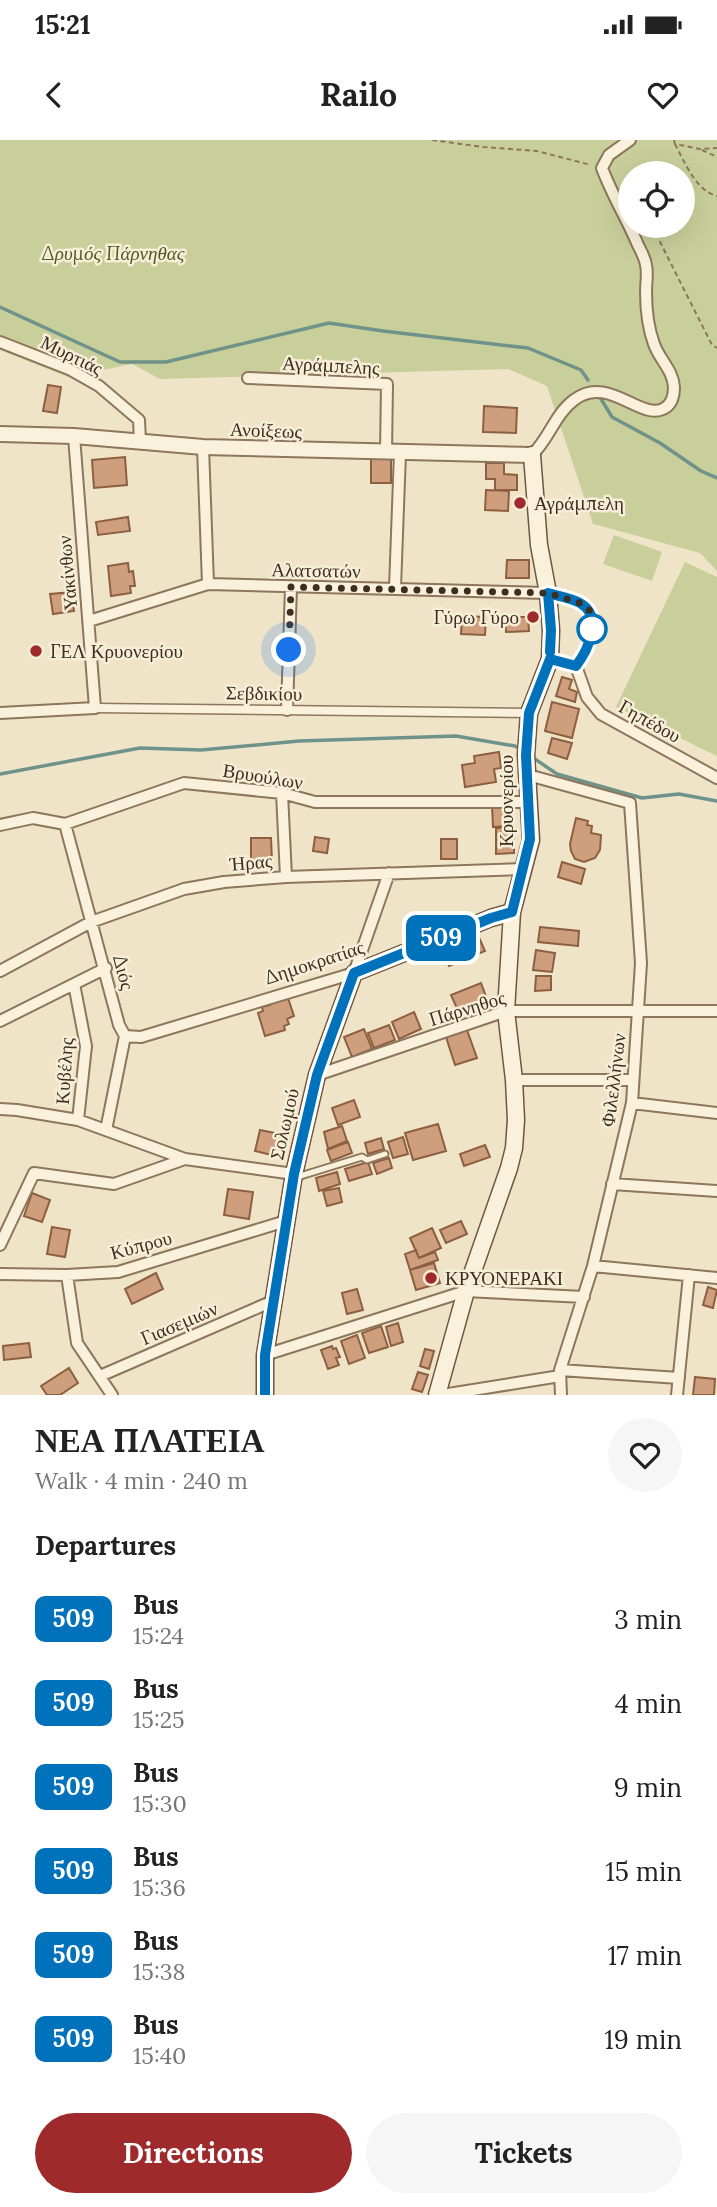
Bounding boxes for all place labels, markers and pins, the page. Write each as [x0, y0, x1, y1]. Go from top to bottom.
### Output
place label: Αγράμπελη [534, 491, 624, 515]
marker: Αγράμπελη [512, 495, 528, 511]
place label: Γύρω Γύρο [433, 605, 519, 629]
marker: Γύρω Γύρο [525, 609, 541, 625]
unlabelled marker [577, 614, 607, 644]
place label: ΓΕΛ Κρυονερίου [50, 639, 183, 663]
marker: ΓΕΛ Κρυονερίου [28, 643, 44, 659]
place label: ΚΡΥΟΝΕΡΑΚΙ [445, 1266, 563, 1290]
marker: ΚΡΥΟΝΕΡΑΚΙ [423, 1270, 439, 1286]

